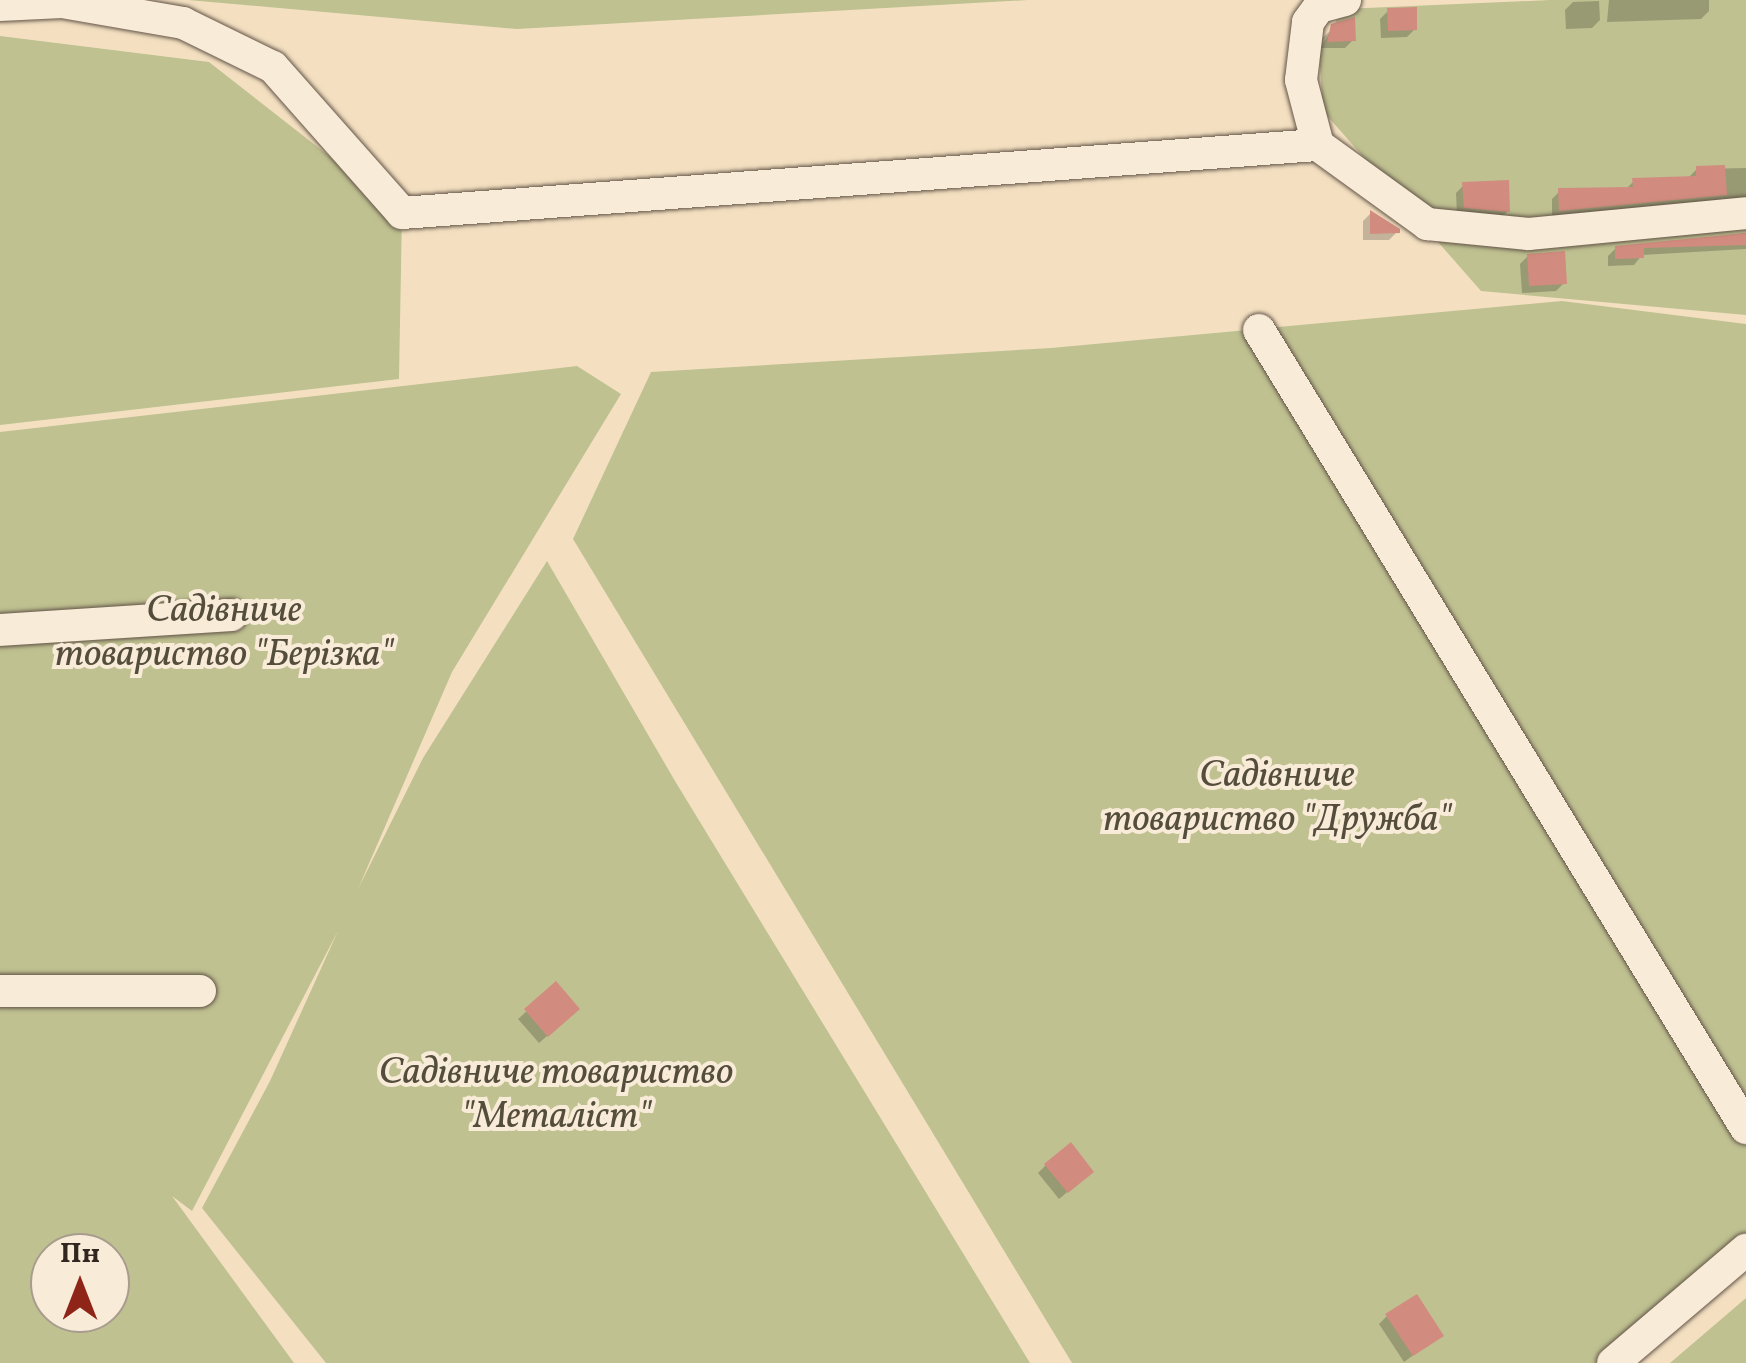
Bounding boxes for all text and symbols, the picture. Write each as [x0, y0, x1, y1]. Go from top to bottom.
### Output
park label: Садівниче товариство "Берізка" [55, 589, 393, 678]
park label: Садівниче товариство "Дружба" [1103, 754, 1451, 844]
park label: Садівниче товариство "Металіст" [379, 1051, 733, 1140]
north arrow [30, 1233, 130, 1333]
text: Пн [60, 1235, 100, 1274]

